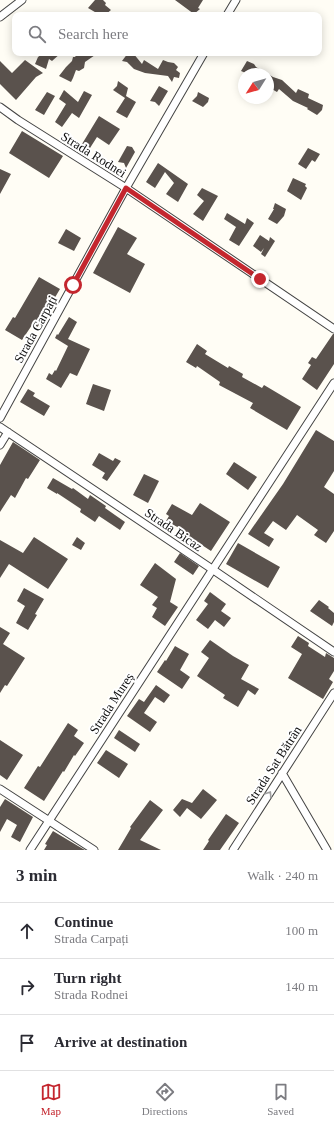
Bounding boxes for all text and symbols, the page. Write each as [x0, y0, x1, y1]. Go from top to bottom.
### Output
search box [12, 12, 322, 56]
icon: search [26, 23, 48, 45]
text: Search here [58, 26, 128, 42]
north arrow [238, 68, 274, 104]
street label: Strada Rodnei [58, 128, 129, 181]
route end [251, 270, 269, 288]
route start [64, 276, 82, 294]
street label: Strada Carpați [11, 293, 60, 366]
street label: Strada Bicaz [142, 505, 205, 554]
street label: Strada Mureș [86, 670, 137, 737]
street label: Strada Sat Bătrân [242, 723, 305, 808]
one-way arrow [264, 791, 272, 798]
text: 3 min [16, 866, 57, 885]
text: Walk · 240 m [247, 868, 318, 883]
text: Continue [54, 914, 113, 930]
icon: ahead [16, 920, 38, 942]
text: 100 m [285, 923, 318, 938]
text: Strada Carpați [54, 931, 129, 946]
text: Turn right [54, 970, 121, 986]
icon: right [16, 976, 38, 998]
text: 140 m [285, 979, 318, 994]
text: Strada Rodnei [54, 987, 128, 1002]
icon: arrive [16, 1032, 38, 1054]
text: Arrive at destination [54, 1034, 187, 1050]
tab: Map [40, 1081, 62, 1117]
tab: Directions [142, 1081, 187, 1117]
tab: Saved [267, 1081, 294, 1117]

